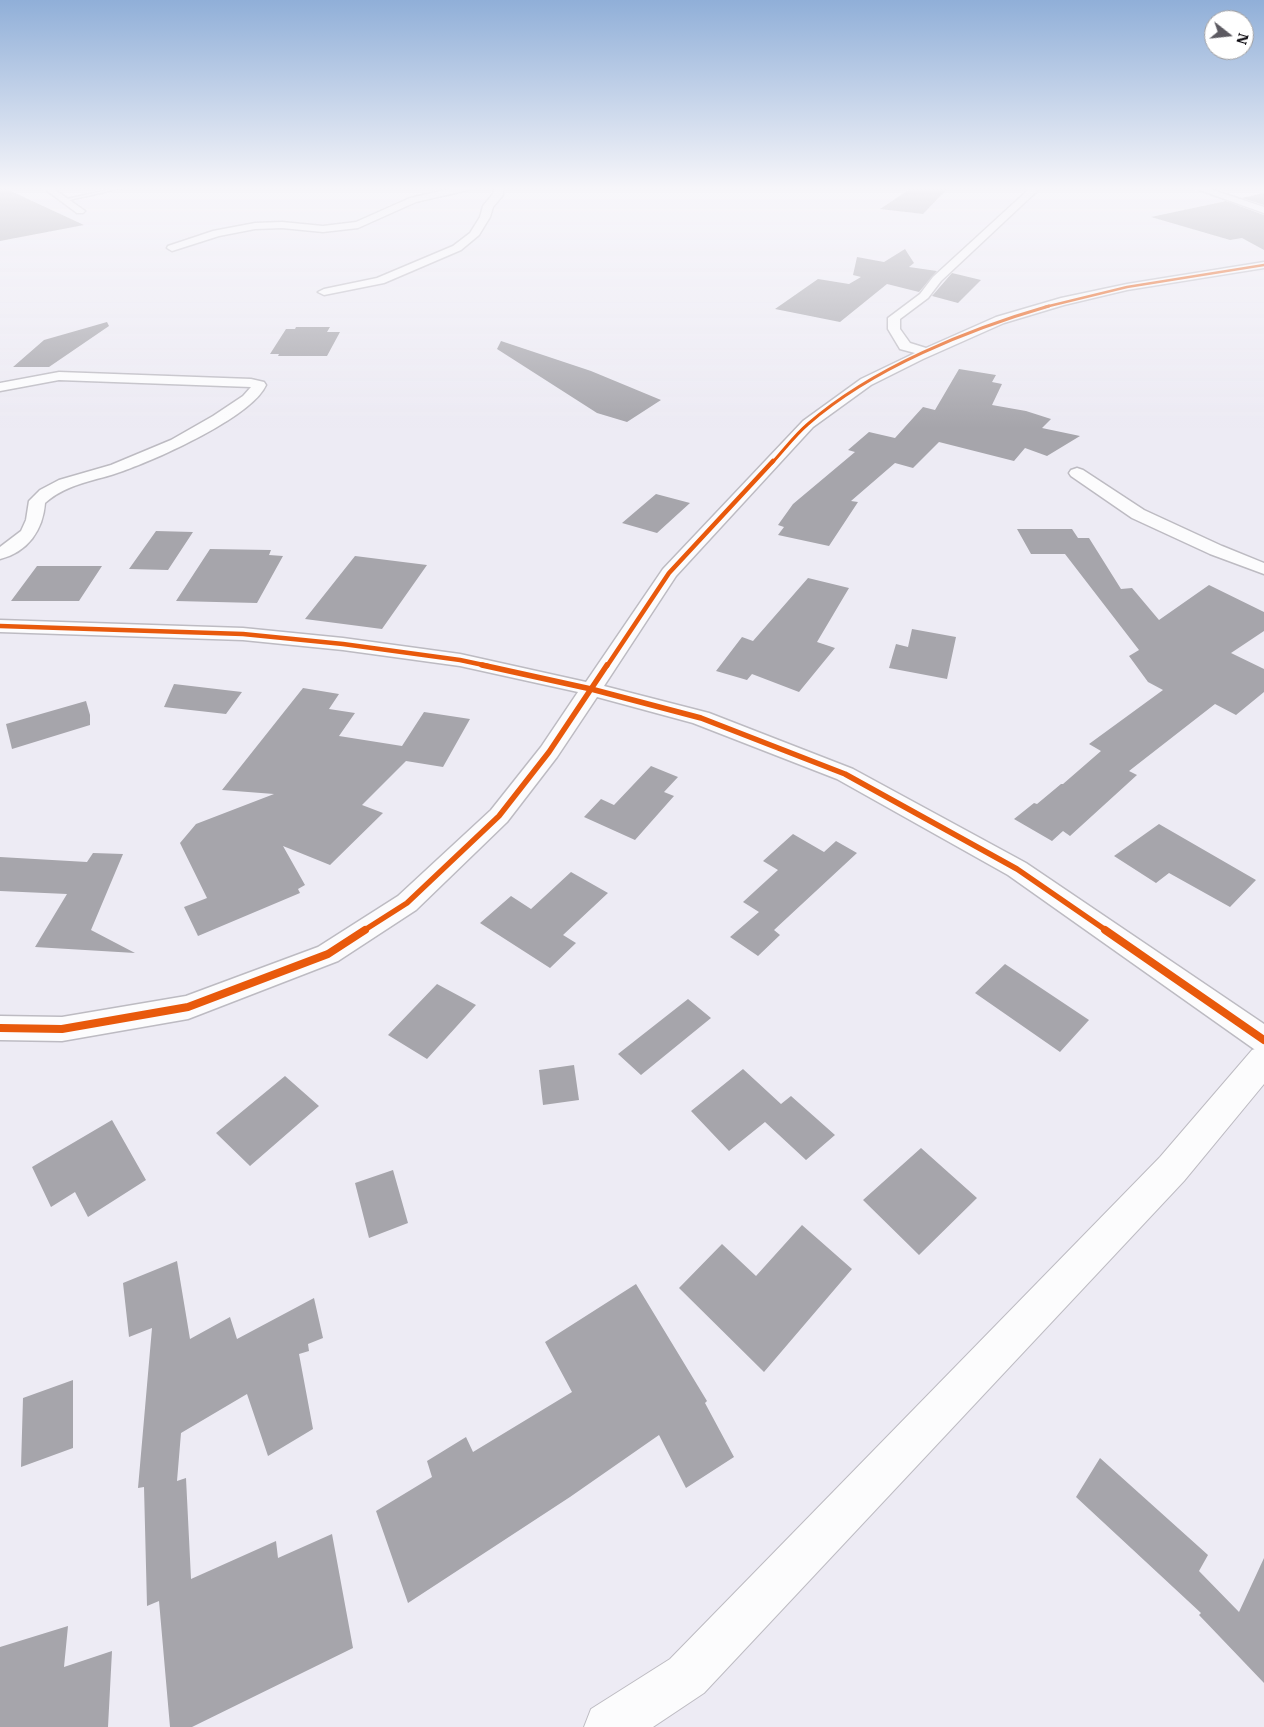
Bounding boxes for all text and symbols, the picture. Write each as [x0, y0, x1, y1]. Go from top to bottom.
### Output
north arrow [1204, 10, 1254, 60]
text: N [1232, 31, 1253, 47]

